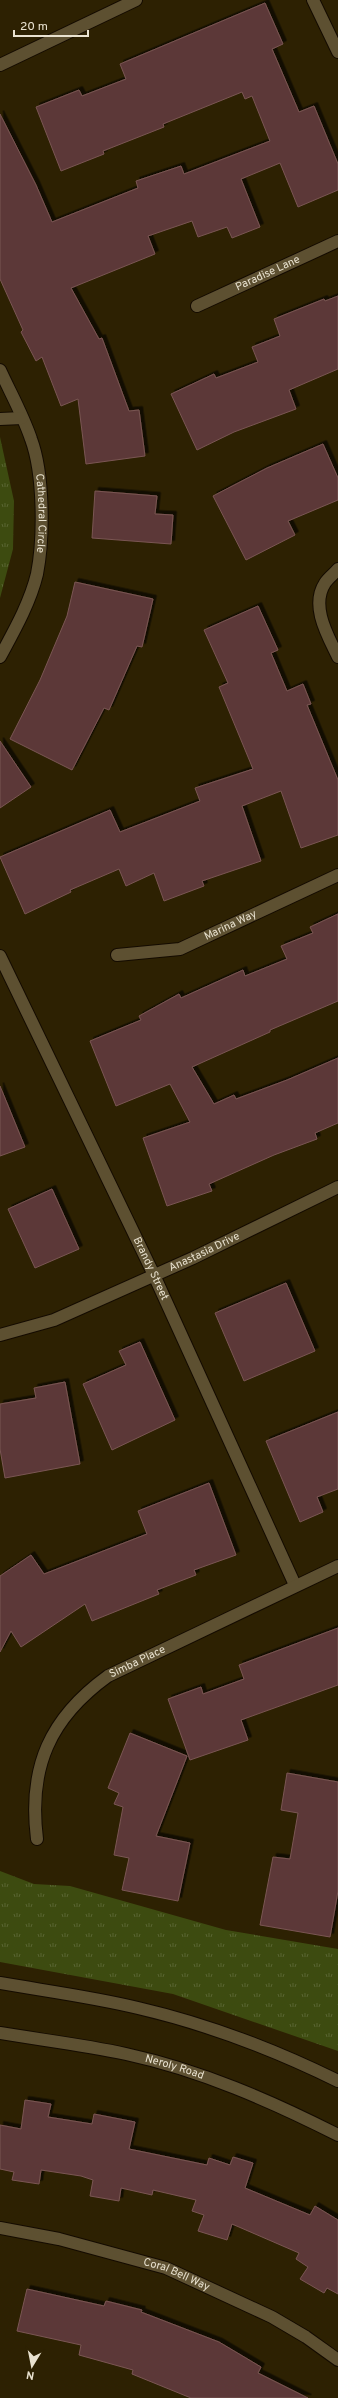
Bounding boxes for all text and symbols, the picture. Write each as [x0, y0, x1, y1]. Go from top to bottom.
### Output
scale bar [14, 12, 88, 38]
text: 20 m [20, 19, 48, 35]
street label: Paradise Lane [233, 252, 302, 294]
street label: Cathedral Circle [32, 473, 49, 554]
street label: Marina Way [202, 907, 259, 944]
street label: Anastasia Drive [167, 1229, 242, 1275]
street label: Brandy Street [130, 1235, 172, 1303]
street label: Simba Place [107, 1642, 168, 1681]
street label: Neroly Road [144, 2052, 206, 2083]
street label: Coral Bell Way [142, 2255, 212, 2294]
north arrow [12, 2346, 52, 2386]
text: N [25, 2367, 36, 2382]

